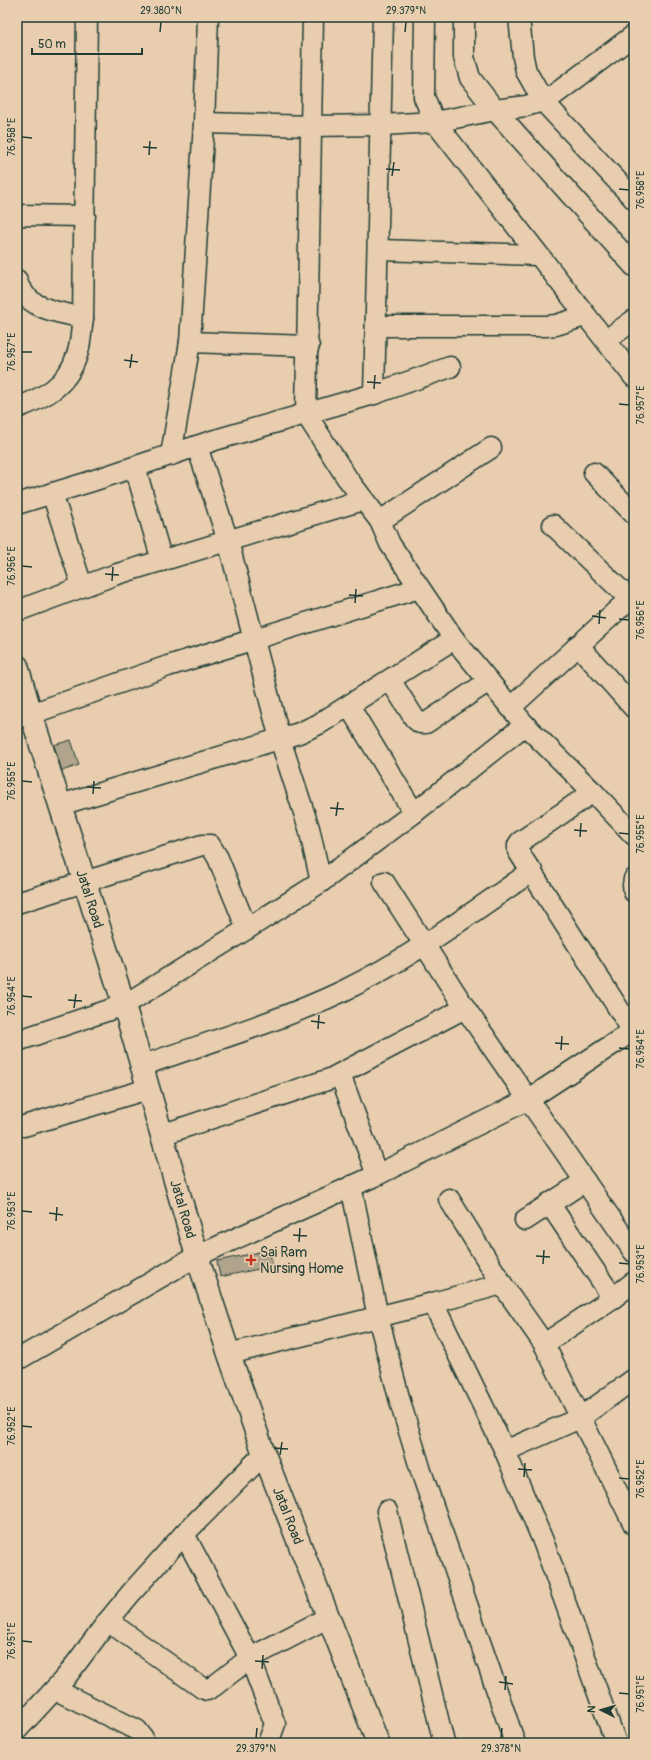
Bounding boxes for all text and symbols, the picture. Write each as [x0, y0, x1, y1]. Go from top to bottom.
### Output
text: 29.380°N [140, 5, 182, 17]
text: 29.379°N [386, 5, 426, 17]
scale bar [32, 30, 142, 56]
text: 50 m [38, 37, 66, 52]
text: 76.958°E [6, 118, 18, 156]
text: 76.958°E [635, 171, 647, 209]
text: 76.957°E [6, 333, 18, 371]
text: 76.957°E [635, 386, 647, 424]
text: 76.956°E [6, 546, 18, 586]
text: 76.956°E [635, 600, 647, 640]
text: 76.955°E [6, 762, 18, 800]
text: 76.955°E [635, 815, 647, 853]
street label: Jatal Road [72, 868, 107, 930]
text: 76.954°E [6, 976, 18, 1016]
text: 76.954°E [635, 1029, 647, 1069]
street label: Jatal Road [166, 1178, 199, 1241]
text: 76.953°E [6, 1191, 18, 1231]
place label: Sai Ram Nursing Home [260, 1244, 344, 1277]
text: 76.953°E [635, 1244, 647, 1284]
marker: Sai Ram Nursing Home [245, 1254, 257, 1266]
text: 76.952°E [6, 1406, 18, 1446]
text: 76.952°E [635, 1459, 647, 1499]
street label: Jatal Road [269, 1484, 307, 1547]
text: 76.951°E [6, 1622, 18, 1660]
text: 76.951°E [635, 1675, 647, 1713]
north arrow [581, 1690, 621, 1730]
text: N [585, 1704, 598, 1713]
text: 29.379°N [236, 1743, 276, 1755]
text: 29.378°N [481, 1743, 521, 1755]

